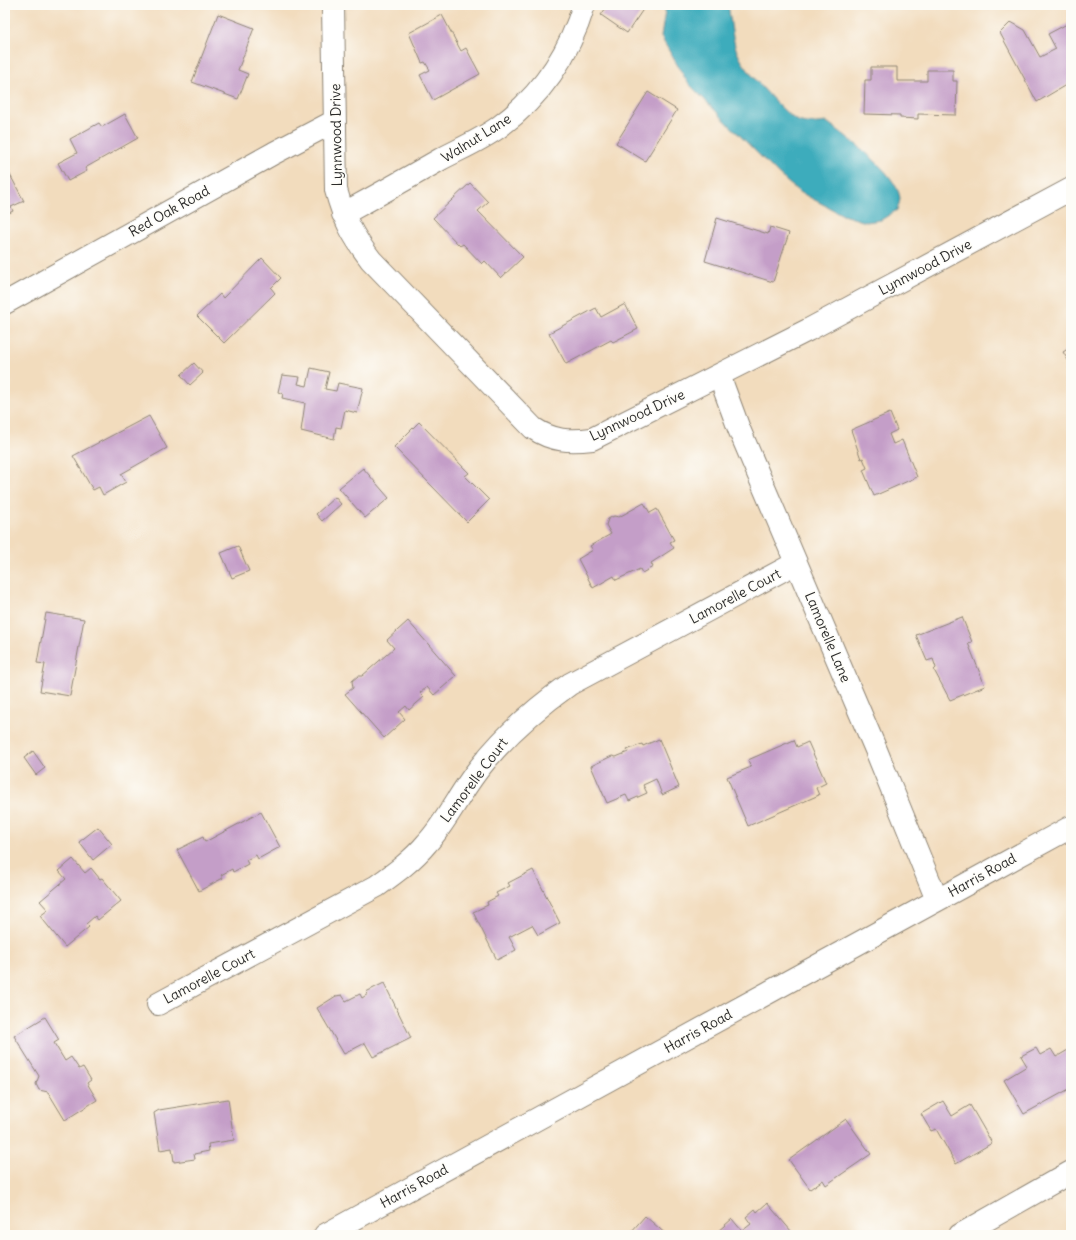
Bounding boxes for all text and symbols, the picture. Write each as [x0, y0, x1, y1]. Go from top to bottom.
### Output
street label: Lynnwood Drive [326, 83, 346, 187]
street label: Walnut Lane [438, 109, 514, 167]
street label: Red Oak Road [125, 181, 213, 241]
street label: Lynnwood Drive [875, 235, 975, 299]
street label: Lynnwood Drive [587, 385, 687, 445]
street label: Lamorelle Court [686, 564, 784, 628]
street label: Lamorelle Lane [801, 589, 855, 685]
street label: Lamorelle Court [436, 734, 512, 826]
street label: Harris Road [945, 849, 1019, 901]
street label: Lamorelle Court [160, 944, 258, 1008]
street label: Harris Road [661, 1005, 735, 1057]
street label: Harris Road [377, 1160, 451, 1212]

